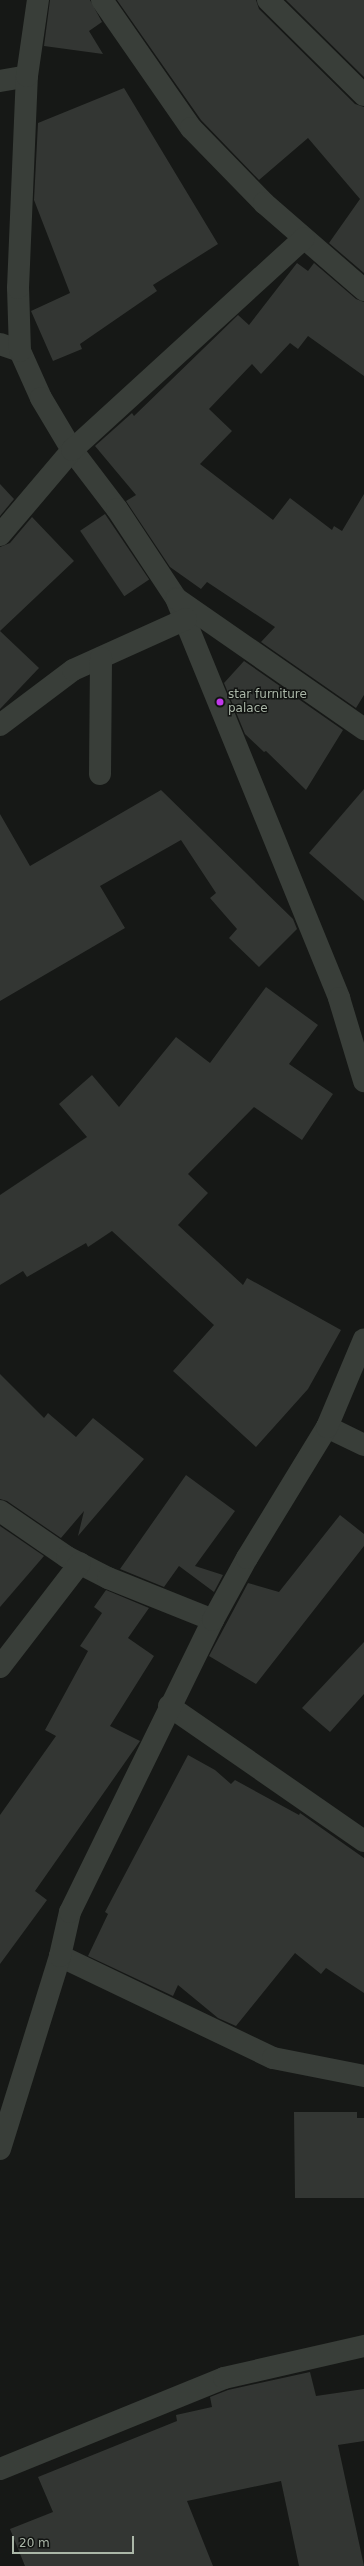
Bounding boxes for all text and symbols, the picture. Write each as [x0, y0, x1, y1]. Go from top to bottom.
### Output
place label: star furniture palace [228, 688, 307, 716]
marker: star furniture palace [215, 697, 225, 707]
scale bar [14, 2528, 136, 2554]
text: 20 m [19, 2536, 50, 2550]

